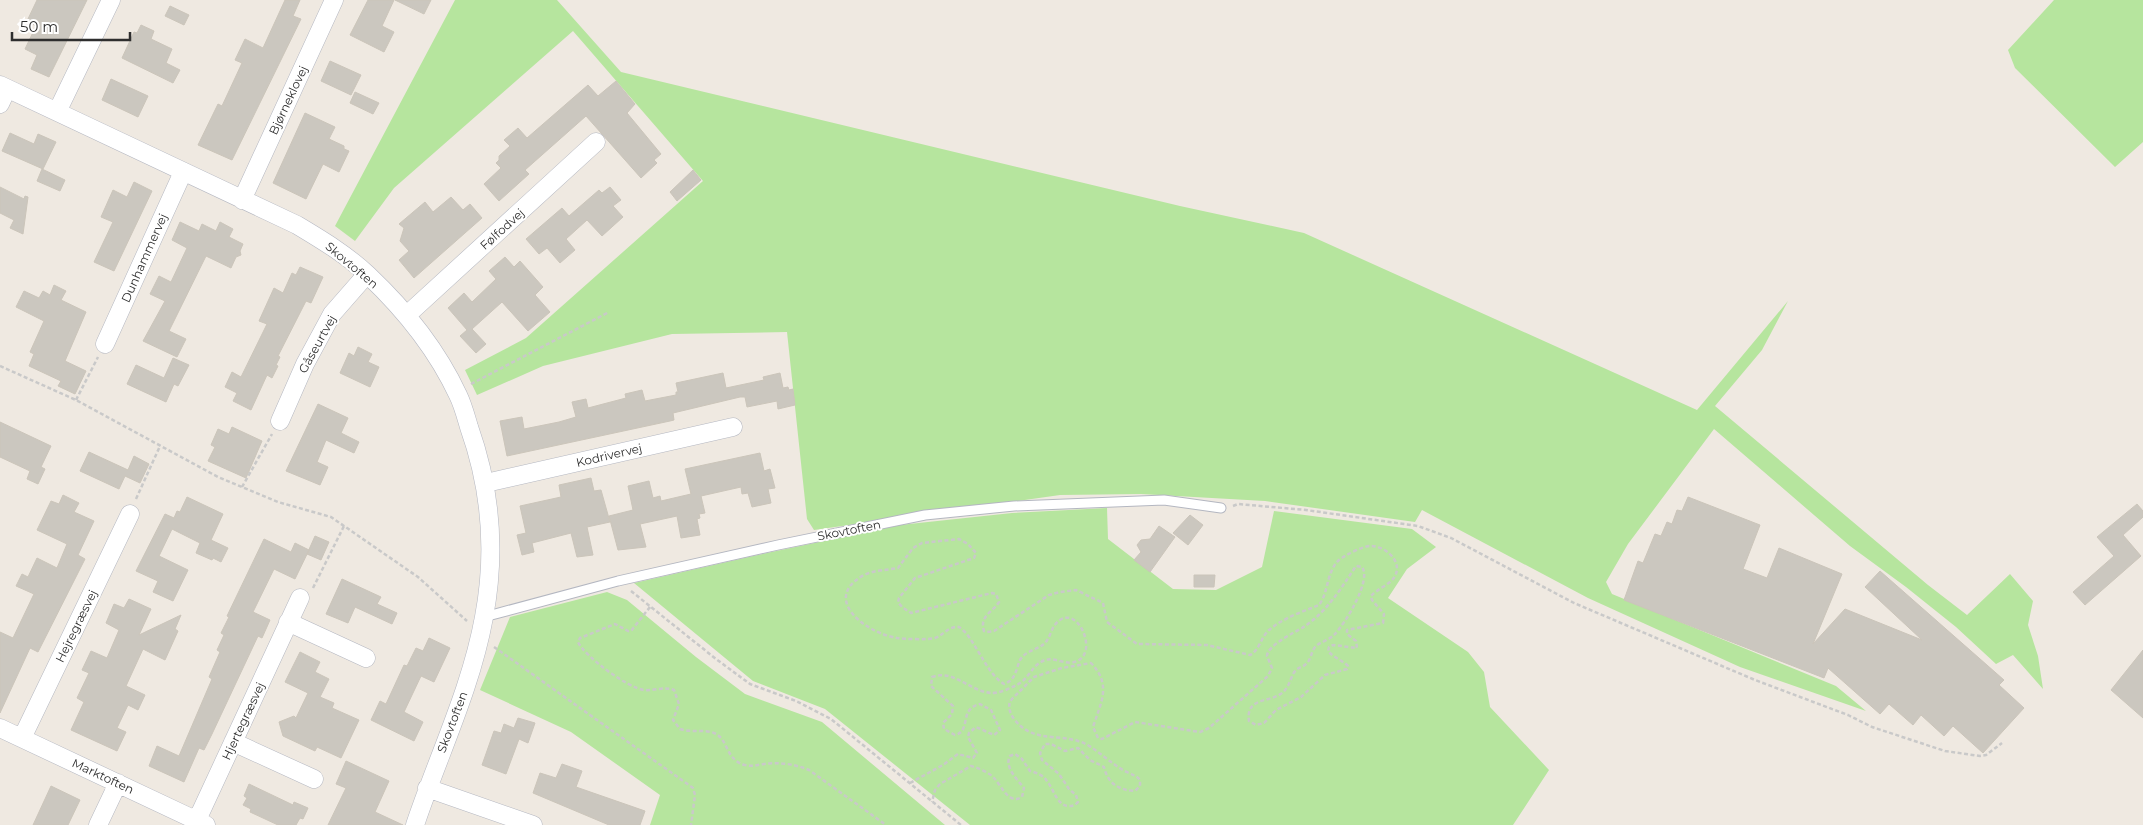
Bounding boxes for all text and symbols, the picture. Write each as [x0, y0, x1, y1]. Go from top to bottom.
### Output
scale bar [12, 10, 130, 42]
text: 50 m [20, 17, 58, 36]
street label: Bjørneklovej [265, 63, 311, 137]
street label: Følfodvej [477, 205, 527, 253]
street label: Dunhammervej [118, 211, 170, 305]
street label: Skovtoften [322, 239, 382, 291]
street label: Gåseurtvej [295, 312, 339, 376]
street label: Kodrivervej [575, 440, 643, 470]
street label: Skovtoften [816, 516, 882, 544]
street label: Hejregræsvej [52, 587, 100, 665]
street label: Hjertegræsvej [218, 680, 268, 762]
street label: Skovtoften [433, 689, 471, 755]
street label: Marktoften [70, 755, 136, 797]

